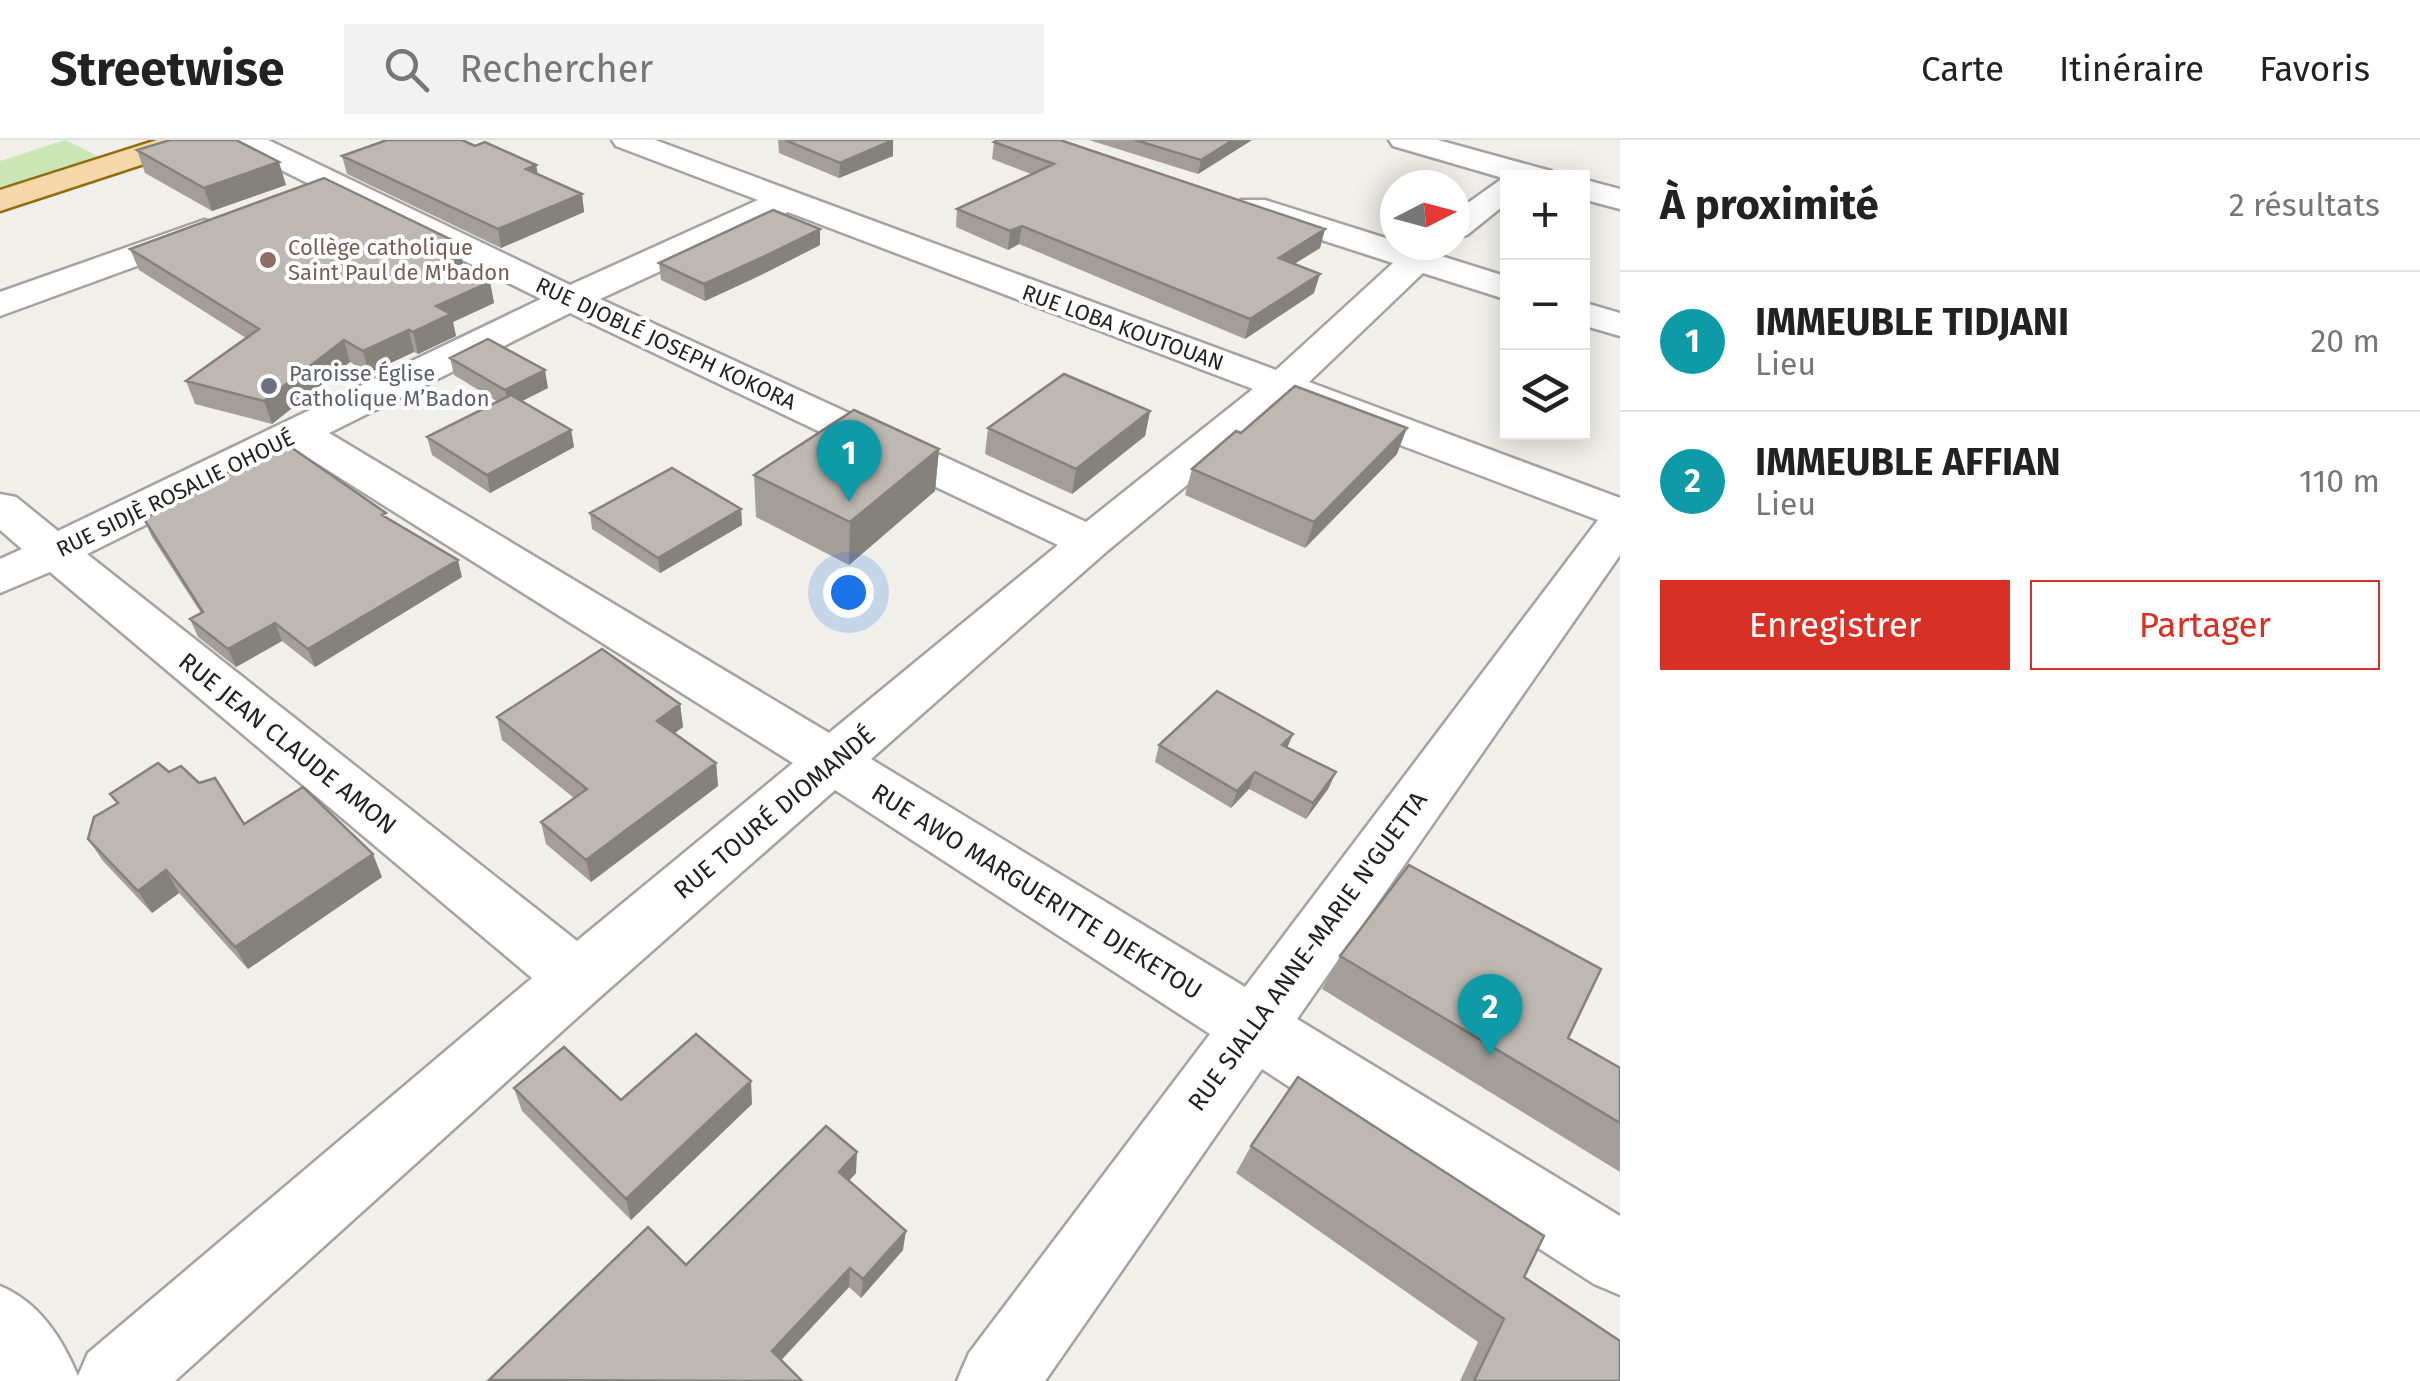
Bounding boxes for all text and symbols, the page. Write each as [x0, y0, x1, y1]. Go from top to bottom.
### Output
search box [344, 24, 1044, 114]
text: Streetwise [50, 40, 284, 98]
icon: search [379, 42, 434, 97]
text: Rechercher [459, 46, 653, 92]
text: Carte [1921, 48, 2004, 90]
text: Itinéraire [2059, 48, 2204, 90]
text: Favoris [2259, 48, 2370, 90]
north arrow [1380, 170, 1470, 260]
map controls [1500, 170, 1590, 440]
button: + [1500, 170, 1590, 260]
text: À proximité [1660, 180, 1879, 230]
text: 2 résultats [2229, 186, 2380, 224]
place label: Collège catholique Saint Paul de M'badon [288, 234, 510, 286]
marker: Collège catholique Saint Paul de M'badon [257, 249, 279, 271]
button: − [1500, 260, 1590, 350]
street label: RUE DJOBLÉ JOSEPH KOKORA [531, 271, 801, 416]
street label: RUE LOBA KOUTOUAN [1018, 278, 1227, 376]
text: IMMEUBLE TIDJANI [1755, 299, 2069, 345]
text: 1 [1685, 322, 1700, 360]
text: 20 m [2310, 322, 2380, 360]
text: Lieu [1755, 345, 1816, 383]
button: layers [1500, 350, 1590, 440]
place label: Paroisse Église Catholique M’Badon [289, 360, 490, 412]
marker: Paroisse Église Catholique M’Badon [258, 375, 280, 397]
pin: 1 [816, 420, 882, 502]
street label: RUE SIDJÈ ROSALIE OHOUÉ [52, 424, 299, 563]
text: IMMEUBLE AFFIAN [1755, 439, 2061, 485]
text: 2 [1684, 462, 1701, 500]
text: 110 m [2299, 462, 2380, 500]
text: Lieu [1755, 485, 1816, 523]
your location [823, 567, 874, 618]
button: Enregistrer [1660, 580, 2010, 670]
button: Partager [2030, 580, 2380, 670]
street label: RUE JEAN CLAUDE AMON [172, 647, 402, 841]
street label: RUE TOURÉ DIOMANDÉ [667, 719, 881, 906]
street label: RUE AWO MARGUERITTE DJEKETOU [866, 777, 1207, 1006]
street label: RUE SIALLA ANNE-MARIE N'GUETTA [1182, 785, 1434, 1117]
pin: 2 [1458, 974, 1522, 1056]

